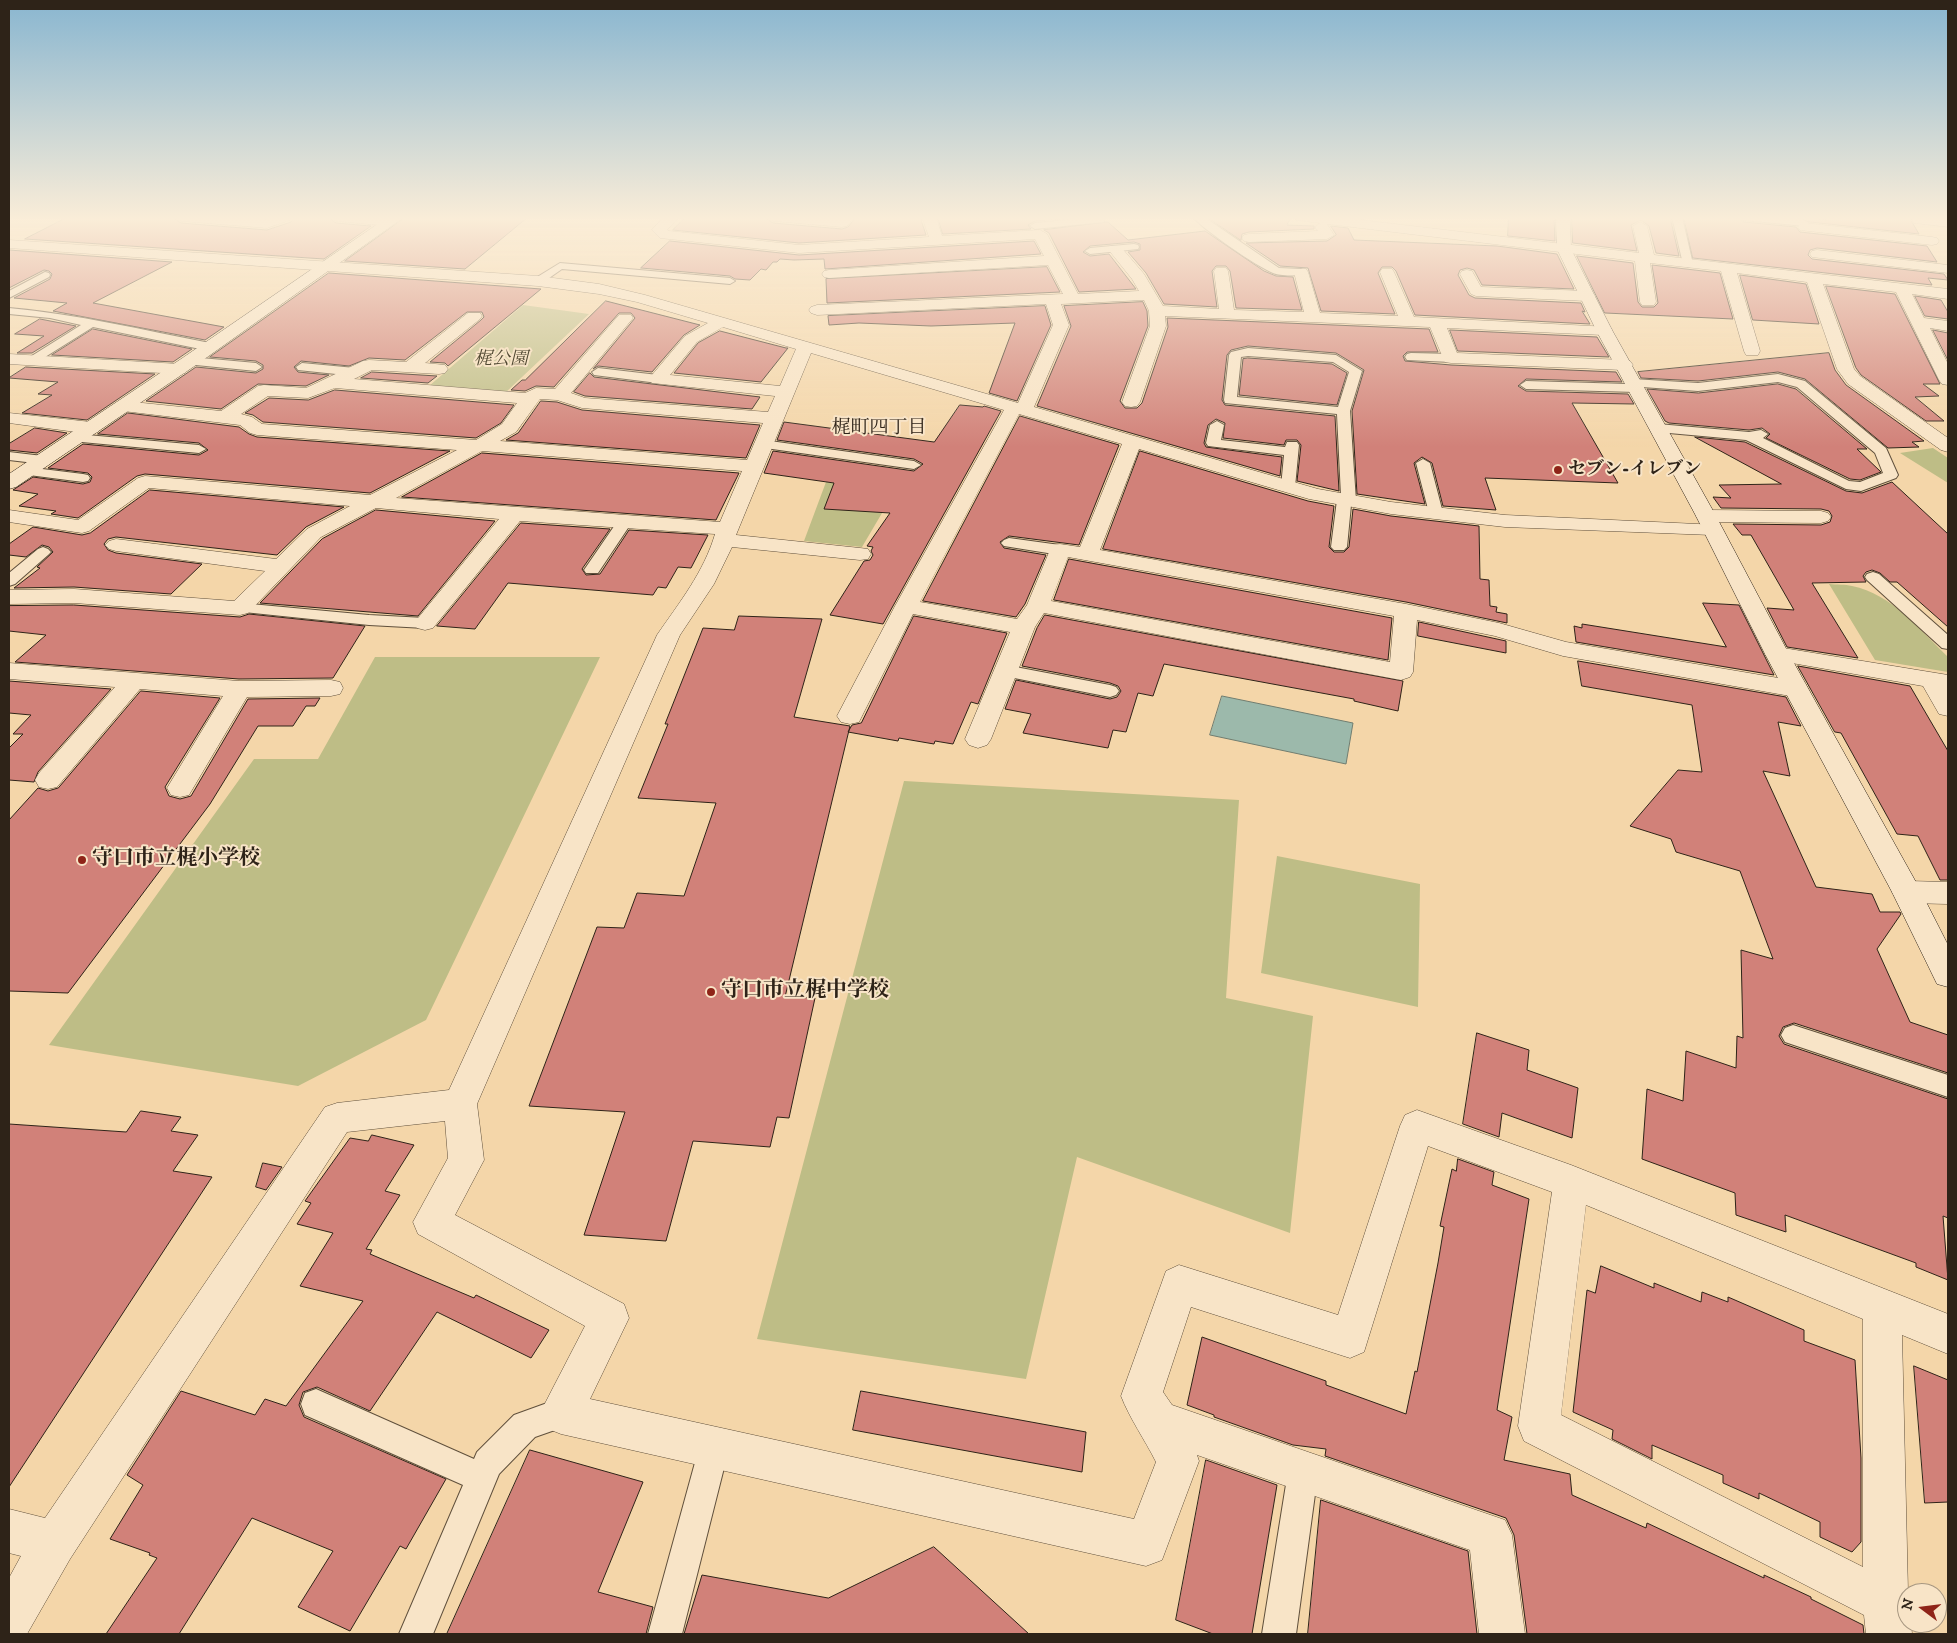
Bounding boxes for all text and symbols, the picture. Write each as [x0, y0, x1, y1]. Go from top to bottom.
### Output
park label: 梶公園 [474, 349, 528, 371]
district label: 梶町四丁目 [832, 418, 926, 440]
place label: セブン-イレブン [1568, 459, 1701, 481]
marker: セブン-イレブン [1552, 464, 1564, 476]
place label: 守口市立梶小学校 [92, 847, 260, 873]
marker: 守口市立梶小学校 [76, 854, 88, 866]
place label: 守口市立梶中学校 [721, 979, 889, 1005]
marker: 守口市立梶中学校 [705, 986, 717, 998]
north arrow [1897, 1583, 1947, 1633]
text: N [1898, 1596, 1919, 1612]

